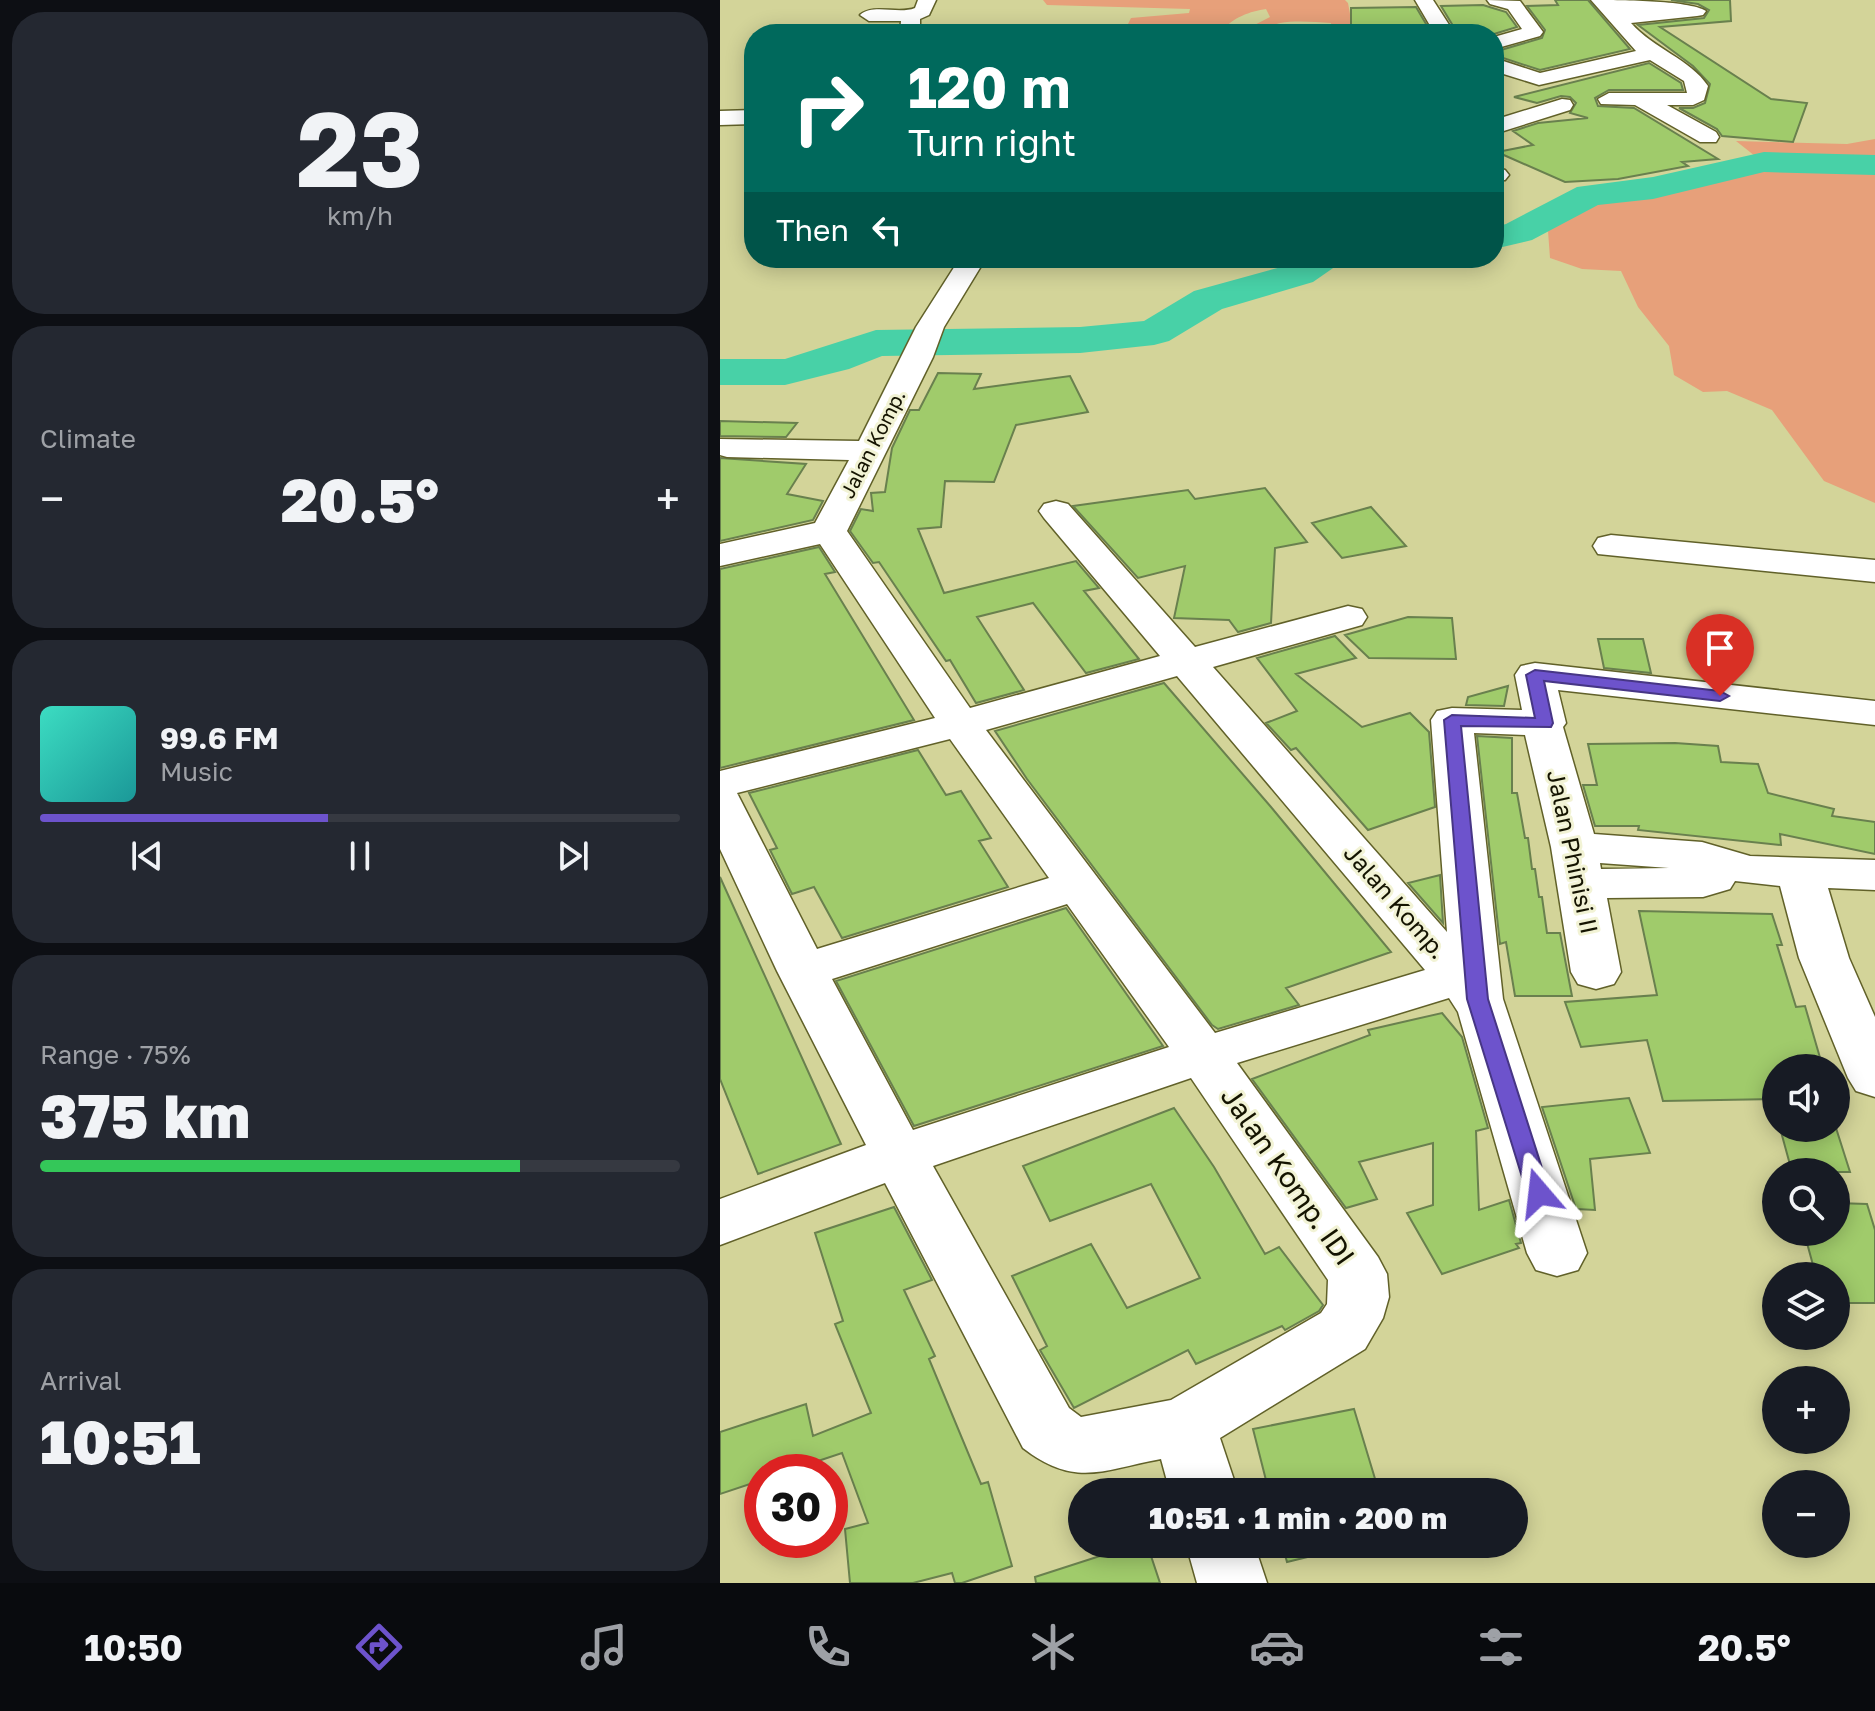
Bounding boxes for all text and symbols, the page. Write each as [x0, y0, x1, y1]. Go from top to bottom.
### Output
text: 120 m [908, 53, 1070, 120]
icon: right [776, 56, 880, 160]
text: 23 [297, 85, 423, 210]
text: Turn right [908, 121, 1076, 164]
text: km/h [327, 200, 393, 231]
icon: left [865, 208, 909, 252]
text: Then [776, 212, 849, 248]
street label: Jalan Komp. [835, 385, 910, 502]
text: Climate [40, 423, 136, 454]
text: 20.5° [281, 463, 439, 535]
text: − [40, 472, 64, 525]
text: + [656, 472, 680, 525]
pin [1686, 614, 1754, 696]
icon: arrive [1698, 626, 1742, 670]
text: 99.6 FM [160, 720, 279, 756]
text: Music [160, 756, 233, 787]
street label: Jalan Phinisi II [1542, 767, 1605, 936]
icon: previous [125, 834, 169, 878]
icon: pause [338, 834, 382, 878]
icon: next [551, 834, 595, 878]
street label: Jalan Komp. [1339, 838, 1454, 964]
text: Range · 75% [40, 1039, 191, 1070]
map controls [1762, 1054, 1850, 1558]
button: sound [1762, 1054, 1850, 1142]
text: 375 km [40, 1079, 250, 1151]
street label: Jalan Komp. IDI [1215, 1080, 1362, 1271]
position arrow [1497, 1151, 1581, 1235]
button: search [1762, 1158, 1850, 1246]
button: layers [1762, 1262, 1850, 1350]
text: Arrival [40, 1365, 121, 1396]
button: + [1762, 1366, 1850, 1454]
text: 10:51 [40, 1405, 201, 1477]
speed limit sign: 30 [744, 1454, 848, 1558]
button: − [1762, 1470, 1850, 1558]
text: 10:51 · 1 min · 200 m [1149, 1500, 1447, 1536]
icon: directions [351, 1619, 407, 1675]
icon: music [576, 1619, 632, 1675]
icon: phone [800, 1619, 856, 1675]
icon: climate [1025, 1619, 1081, 1675]
icon: car [1249, 1619, 1305, 1675]
icon: filters [1473, 1619, 1529, 1675]
text: 10:50 [84, 1626, 183, 1669]
text: 20.5° [1698, 1626, 1791, 1669]

